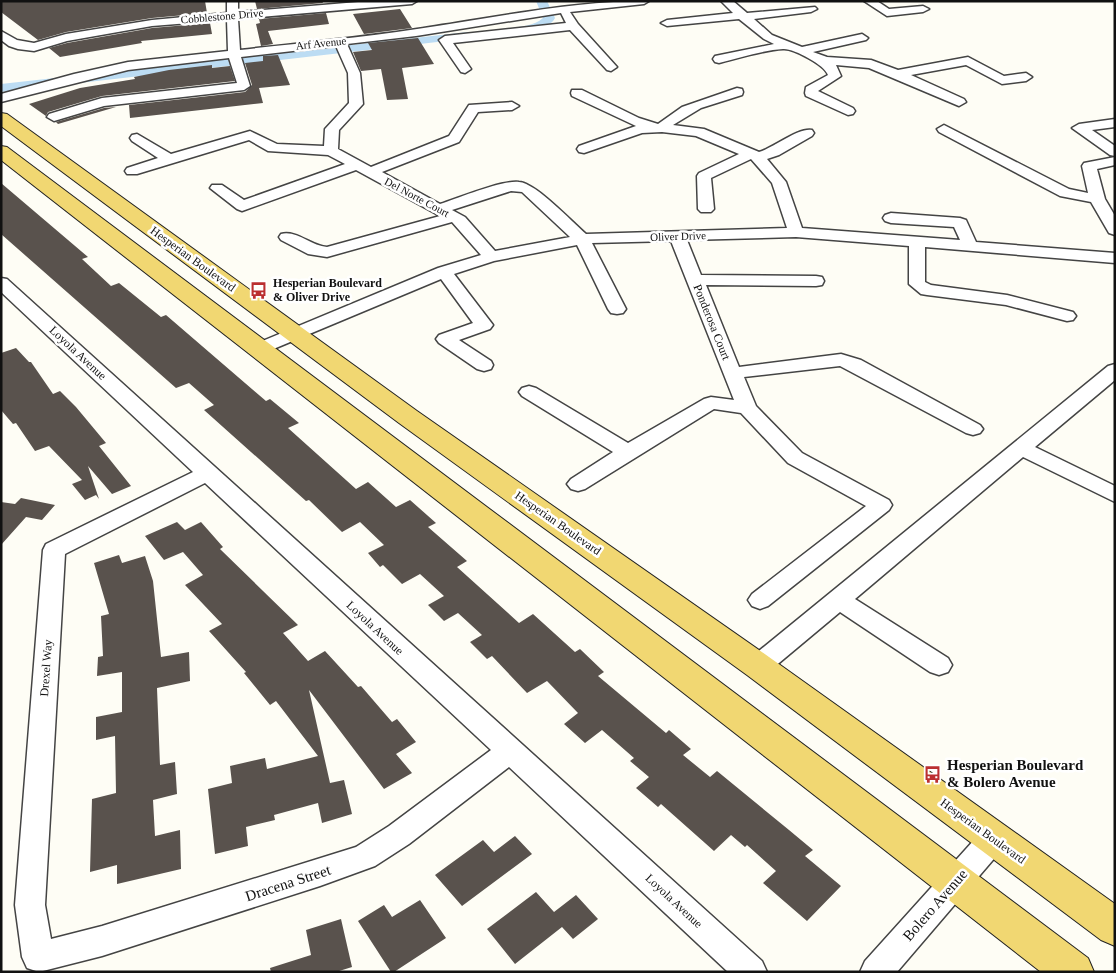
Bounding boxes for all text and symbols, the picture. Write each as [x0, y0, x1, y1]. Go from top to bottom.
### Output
street label: Cobblestone Drive [180, 6, 264, 26]
street label: Arf Avenue [295, 34, 347, 52]
street label: Del Norte Court [383, 175, 451, 219]
street label: Hesperian Boulevard [148, 223, 238, 295]
street label: Oliver Drive [650, 229, 706, 243]
place label: Hesperian Boulevard & Oliver Drive [273, 276, 382, 304]
bus stop icon: Hesperian Boulevard & Oliver Drive [249, 280, 269, 300]
street label: Ponderosa Court [690, 282, 734, 362]
street label: Loyola Avenue [47, 323, 109, 383]
street label: Hesperian Boulevard [512, 488, 604, 558]
street label: Loyola Avenue [344, 598, 406, 658]
street label: Drexel Way [37, 639, 55, 697]
place label: Hesperian Boulevard & Bolero Avenue [947, 757, 1084, 790]
bus stop icon: Hesperian Boulevard & Bolero Avenue [923, 764, 943, 784]
street label: Hesperian Boulevard [938, 795, 1028, 867]
street label: Dracena Street [243, 861, 333, 904]
street label: Bolero Avenue [900, 866, 971, 944]
street label: Loyola Avenue [643, 871, 705, 931]

